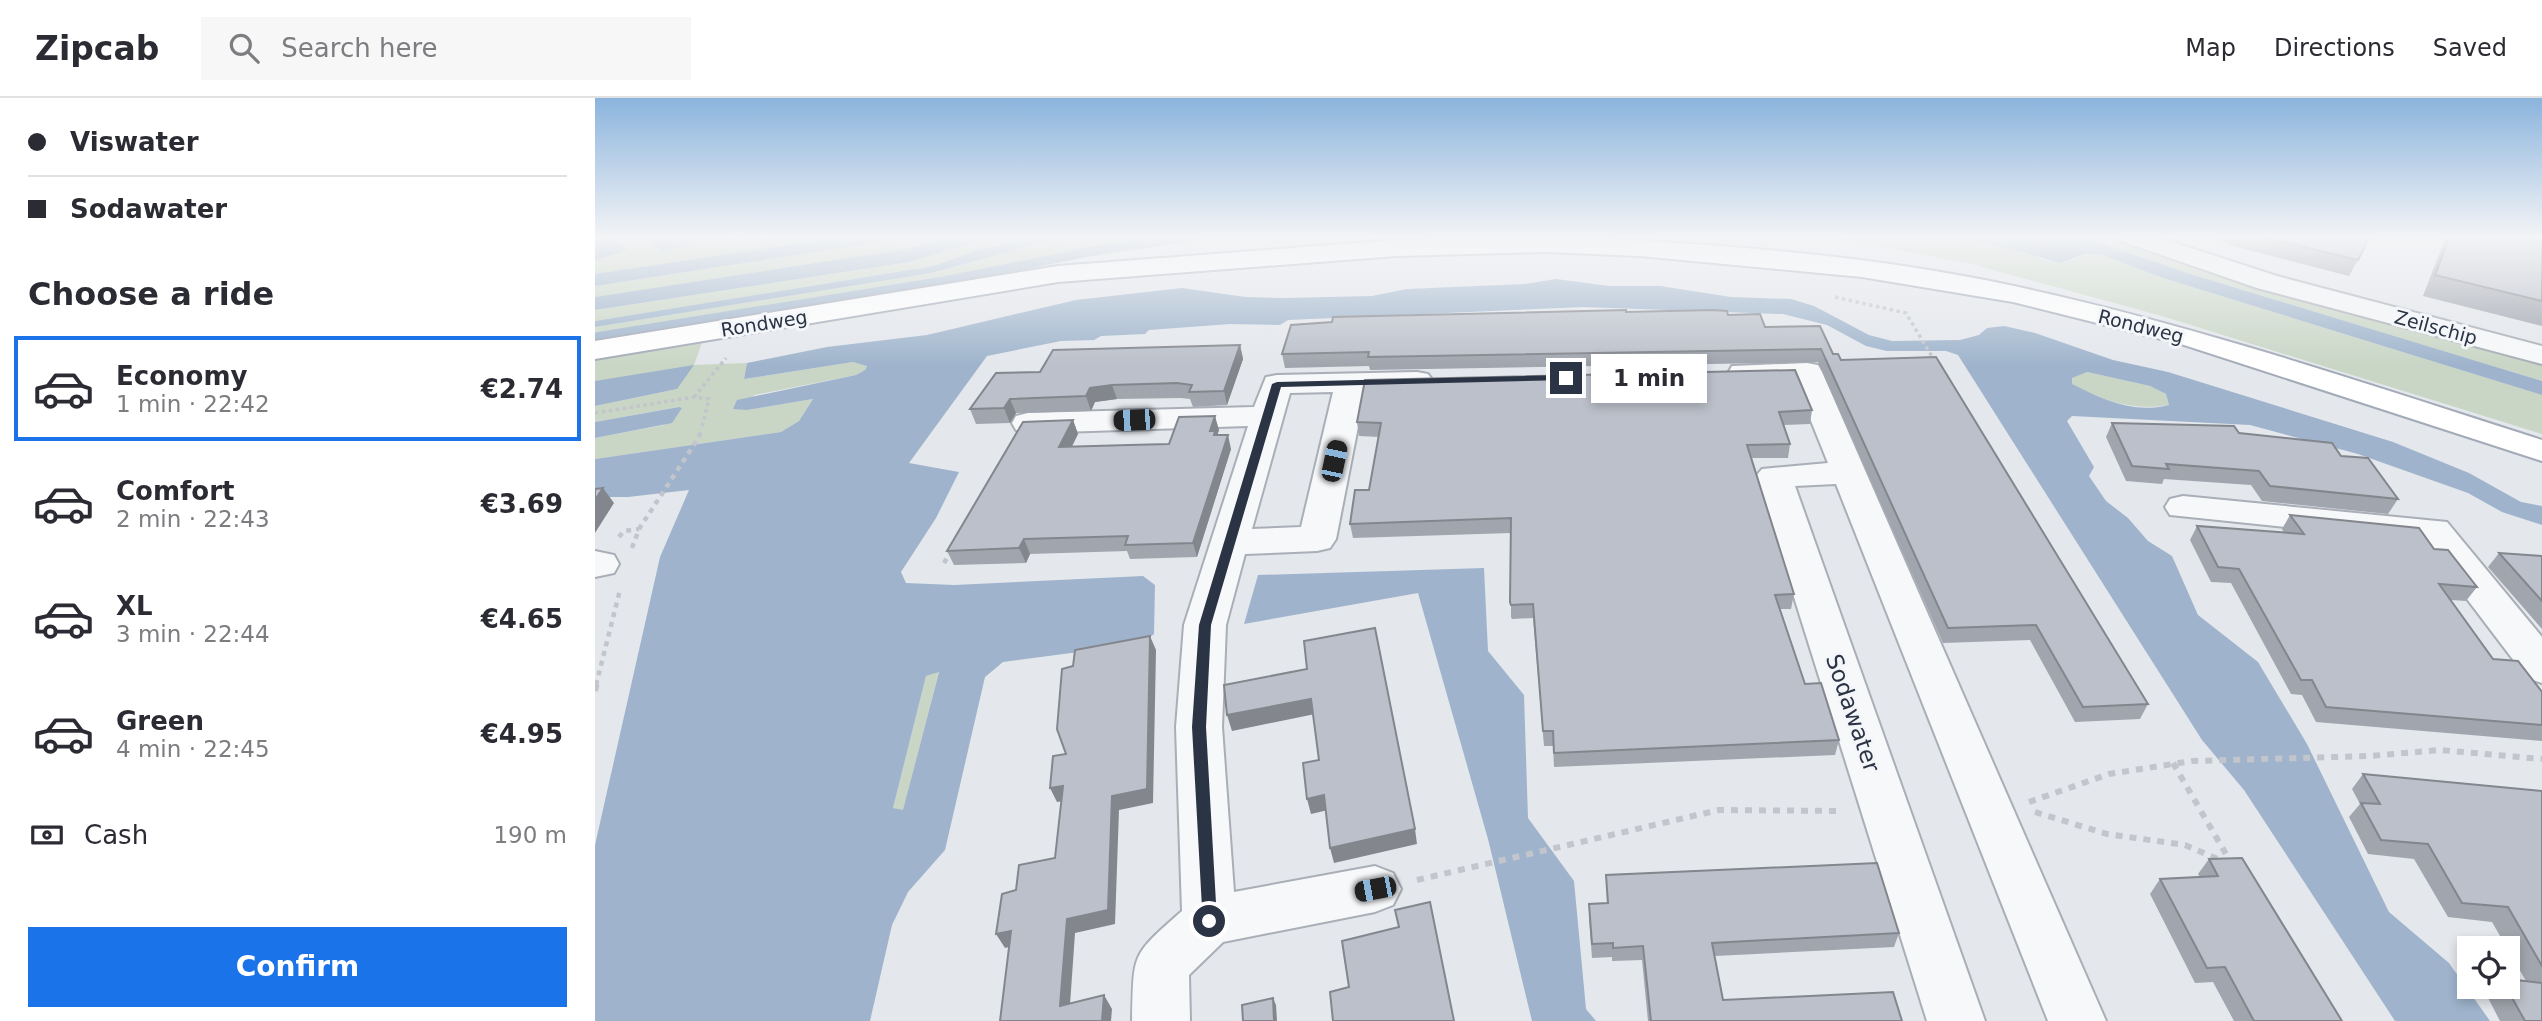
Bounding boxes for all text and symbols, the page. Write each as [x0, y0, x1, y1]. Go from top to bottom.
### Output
search box [201, 17, 691, 80]
text: Zipcab [35, 29, 159, 68]
icon: search [225, 29, 263, 67]
text: Search here [281, 33, 438, 63]
text: Map [2185, 34, 2236, 62]
text: Directions [2274, 34, 2395, 62]
text: Saved [2433, 34, 2507, 62]
text: Viswater [70, 127, 199, 157]
text: Sodawater [70, 194, 227, 224]
text: Choose a ride [28, 275, 274, 313]
street label: Rondweg [719, 305, 809, 341]
street label: Rondweg [2096, 305, 2186, 347]
street label: Zeilschip [2392, 305, 2480, 349]
callout: 1 min [1591, 354, 1706, 402]
icon: car [32, 357, 95, 420]
text: Economy [116, 361, 247, 391]
route end [1550, 362, 1582, 394]
text: 1 min [1613, 365, 1685, 391]
text: €2.74 [481, 374, 563, 404]
text: 1 min · 22:42 [116, 391, 270, 417]
car [1113, 409, 1156, 431]
car [1320, 438, 1349, 484]
icon: car [32, 472, 95, 535]
text: Comfort [116, 476, 234, 506]
text: €3.69 [481, 489, 563, 519]
text: 2 min · 22:43 [116, 506, 270, 532]
icon: car [32, 587, 95, 650]
text: XL [116, 591, 153, 621]
text: €4.65 [481, 604, 563, 634]
text: 3 min · 22:44 [116, 621, 270, 647]
street label: Sodawater [1821, 651, 1885, 776]
icon: car [32, 702, 95, 765]
text: Green [116, 706, 204, 736]
text: €4.95 [481, 719, 563, 749]
text: 4 min · 22:45 [116, 736, 270, 762]
icon: cash [28, 816, 66, 854]
text: Cash [84, 820, 148, 850]
text: 190 m [493, 822, 567, 848]
car [1353, 875, 1398, 903]
route start [1193, 905, 1225, 937]
button: Confirm [28, 927, 567, 1007]
map controls [2457, 936, 2520, 999]
button: locate [2457, 936, 2520, 999]

